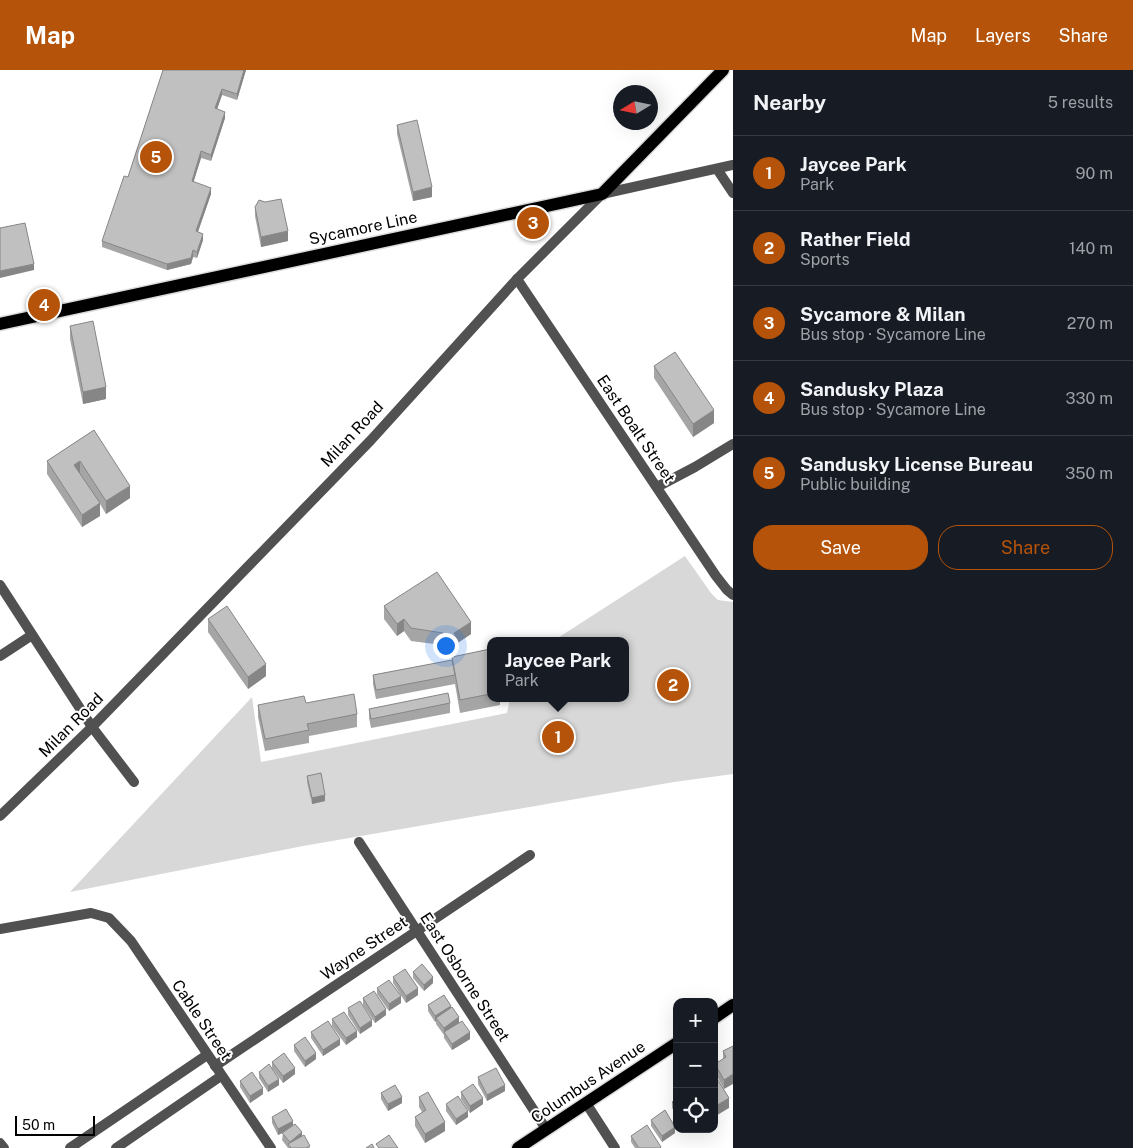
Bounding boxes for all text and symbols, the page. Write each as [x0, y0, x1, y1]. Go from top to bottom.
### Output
text: Map [25, 21, 75, 49]
text: Map [911, 25, 947, 46]
text: Layers [975, 25, 1031, 46]
text: Share [1059, 25, 1108, 46]
north arrow [613, 85, 658, 130]
text: Nearby [753, 90, 826, 115]
text: 5 results [1048, 93, 1113, 112]
pin: 5 [140, 138, 172, 176]
text: Jaycee Park [800, 153, 907, 175]
text: 1 [766, 164, 772, 183]
text: 90 m [1076, 164, 1113, 183]
text: Park [800, 175, 834, 194]
pin: 3 [517, 204, 549, 242]
street label: Sycamore Line [307, 207, 419, 249]
text: Rather Field [800, 228, 911, 250]
text: 2 [764, 239, 774, 258]
text: 140 m [1069, 239, 1113, 258]
text: Sports [800, 250, 850, 269]
pin: 4 [28, 286, 60, 324]
text: Sycamore & Milan [800, 303, 966, 325]
text: 3 [764, 314, 774, 333]
text: 270 m [1067, 314, 1113, 333]
text: Bus stop · Sycamore Line [800, 325, 986, 344]
street label: East Boalt Street [593, 371, 679, 487]
text: Sandusky Plaza [800, 378, 944, 400]
text: 4 [764, 389, 774, 408]
text: 330 m [1066, 389, 1113, 408]
street label: Milan Road [317, 397, 387, 471]
text: Bus stop · Sycamore Line [800, 400, 986, 419]
text: Sandusky License Bureau [800, 453, 1033, 475]
text: 5 [764, 464, 774, 483]
text: 350 m [1065, 464, 1113, 483]
text: Public building [800, 475, 911, 494]
button: Save [753, 525, 928, 570]
button: Share [938, 525, 1113, 570]
your location [433, 633, 459, 659]
popup [487, 637, 629, 702]
text: Jaycee Park [505, 649, 611, 671]
pin: 2 [657, 666, 689, 704]
text: Park [505, 671, 539, 690]
street label: Milan Road [35, 689, 107, 761]
pin: 1 [542, 718, 574, 756]
street label: East Osborne Street [416, 909, 514, 1045]
street label: Wayne Street [317, 912, 411, 984]
street label: Cable Street [168, 976, 236, 1064]
map controls [673, 998, 718, 1133]
button: + [673, 998, 718, 1043]
street label: Columbus Avenue [527, 1037, 649, 1127]
button: − [673, 1043, 718, 1088]
button: locate [673, 1088, 718, 1133]
scale bar [15, 1113, 95, 1136]
text: 50 m [22, 1117, 55, 1133]

